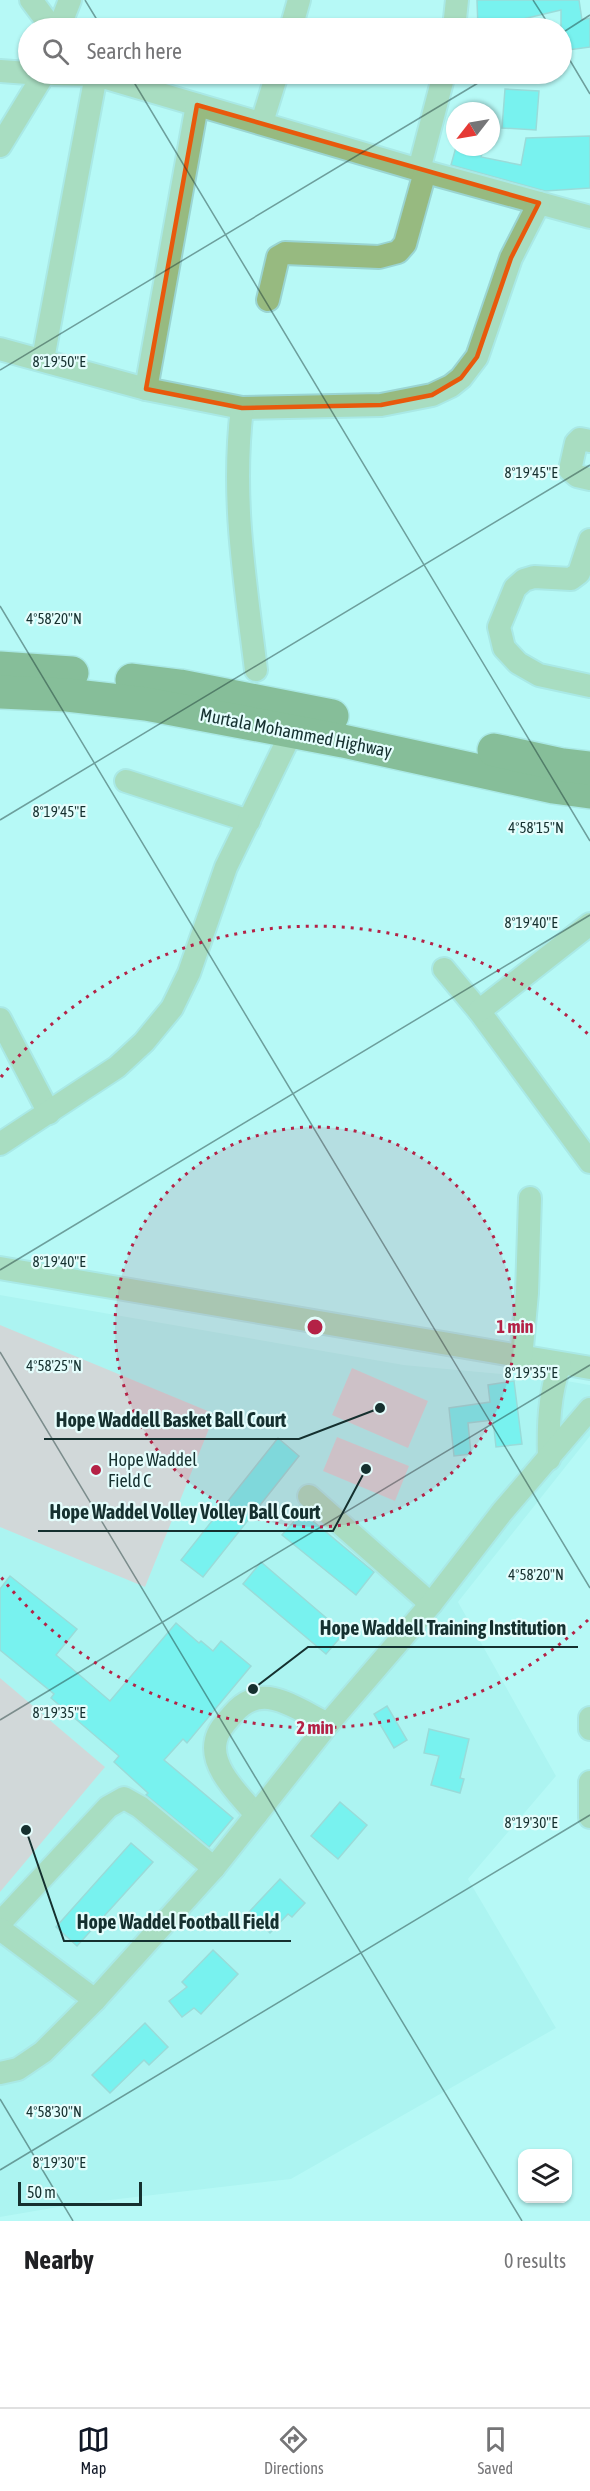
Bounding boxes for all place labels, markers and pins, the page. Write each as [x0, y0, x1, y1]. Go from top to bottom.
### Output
centre of rings [305, 1317, 325, 1337]
callout: Hope Waddell Basket Ball Court [44, 1401, 299, 1439]
place label: Hope Waddel Field C [108, 1449, 197, 1491]
marker: Hope Waddel Field C [89, 1463, 103, 1477]
callout: Hope Waddel Volley Volley Ball Court [38, 1493, 333, 1531]
callout: Hope Waddell Training Institution [308, 1609, 578, 1647]
callout: Hope Waddel Football Field [64, 1903, 291, 1941]

